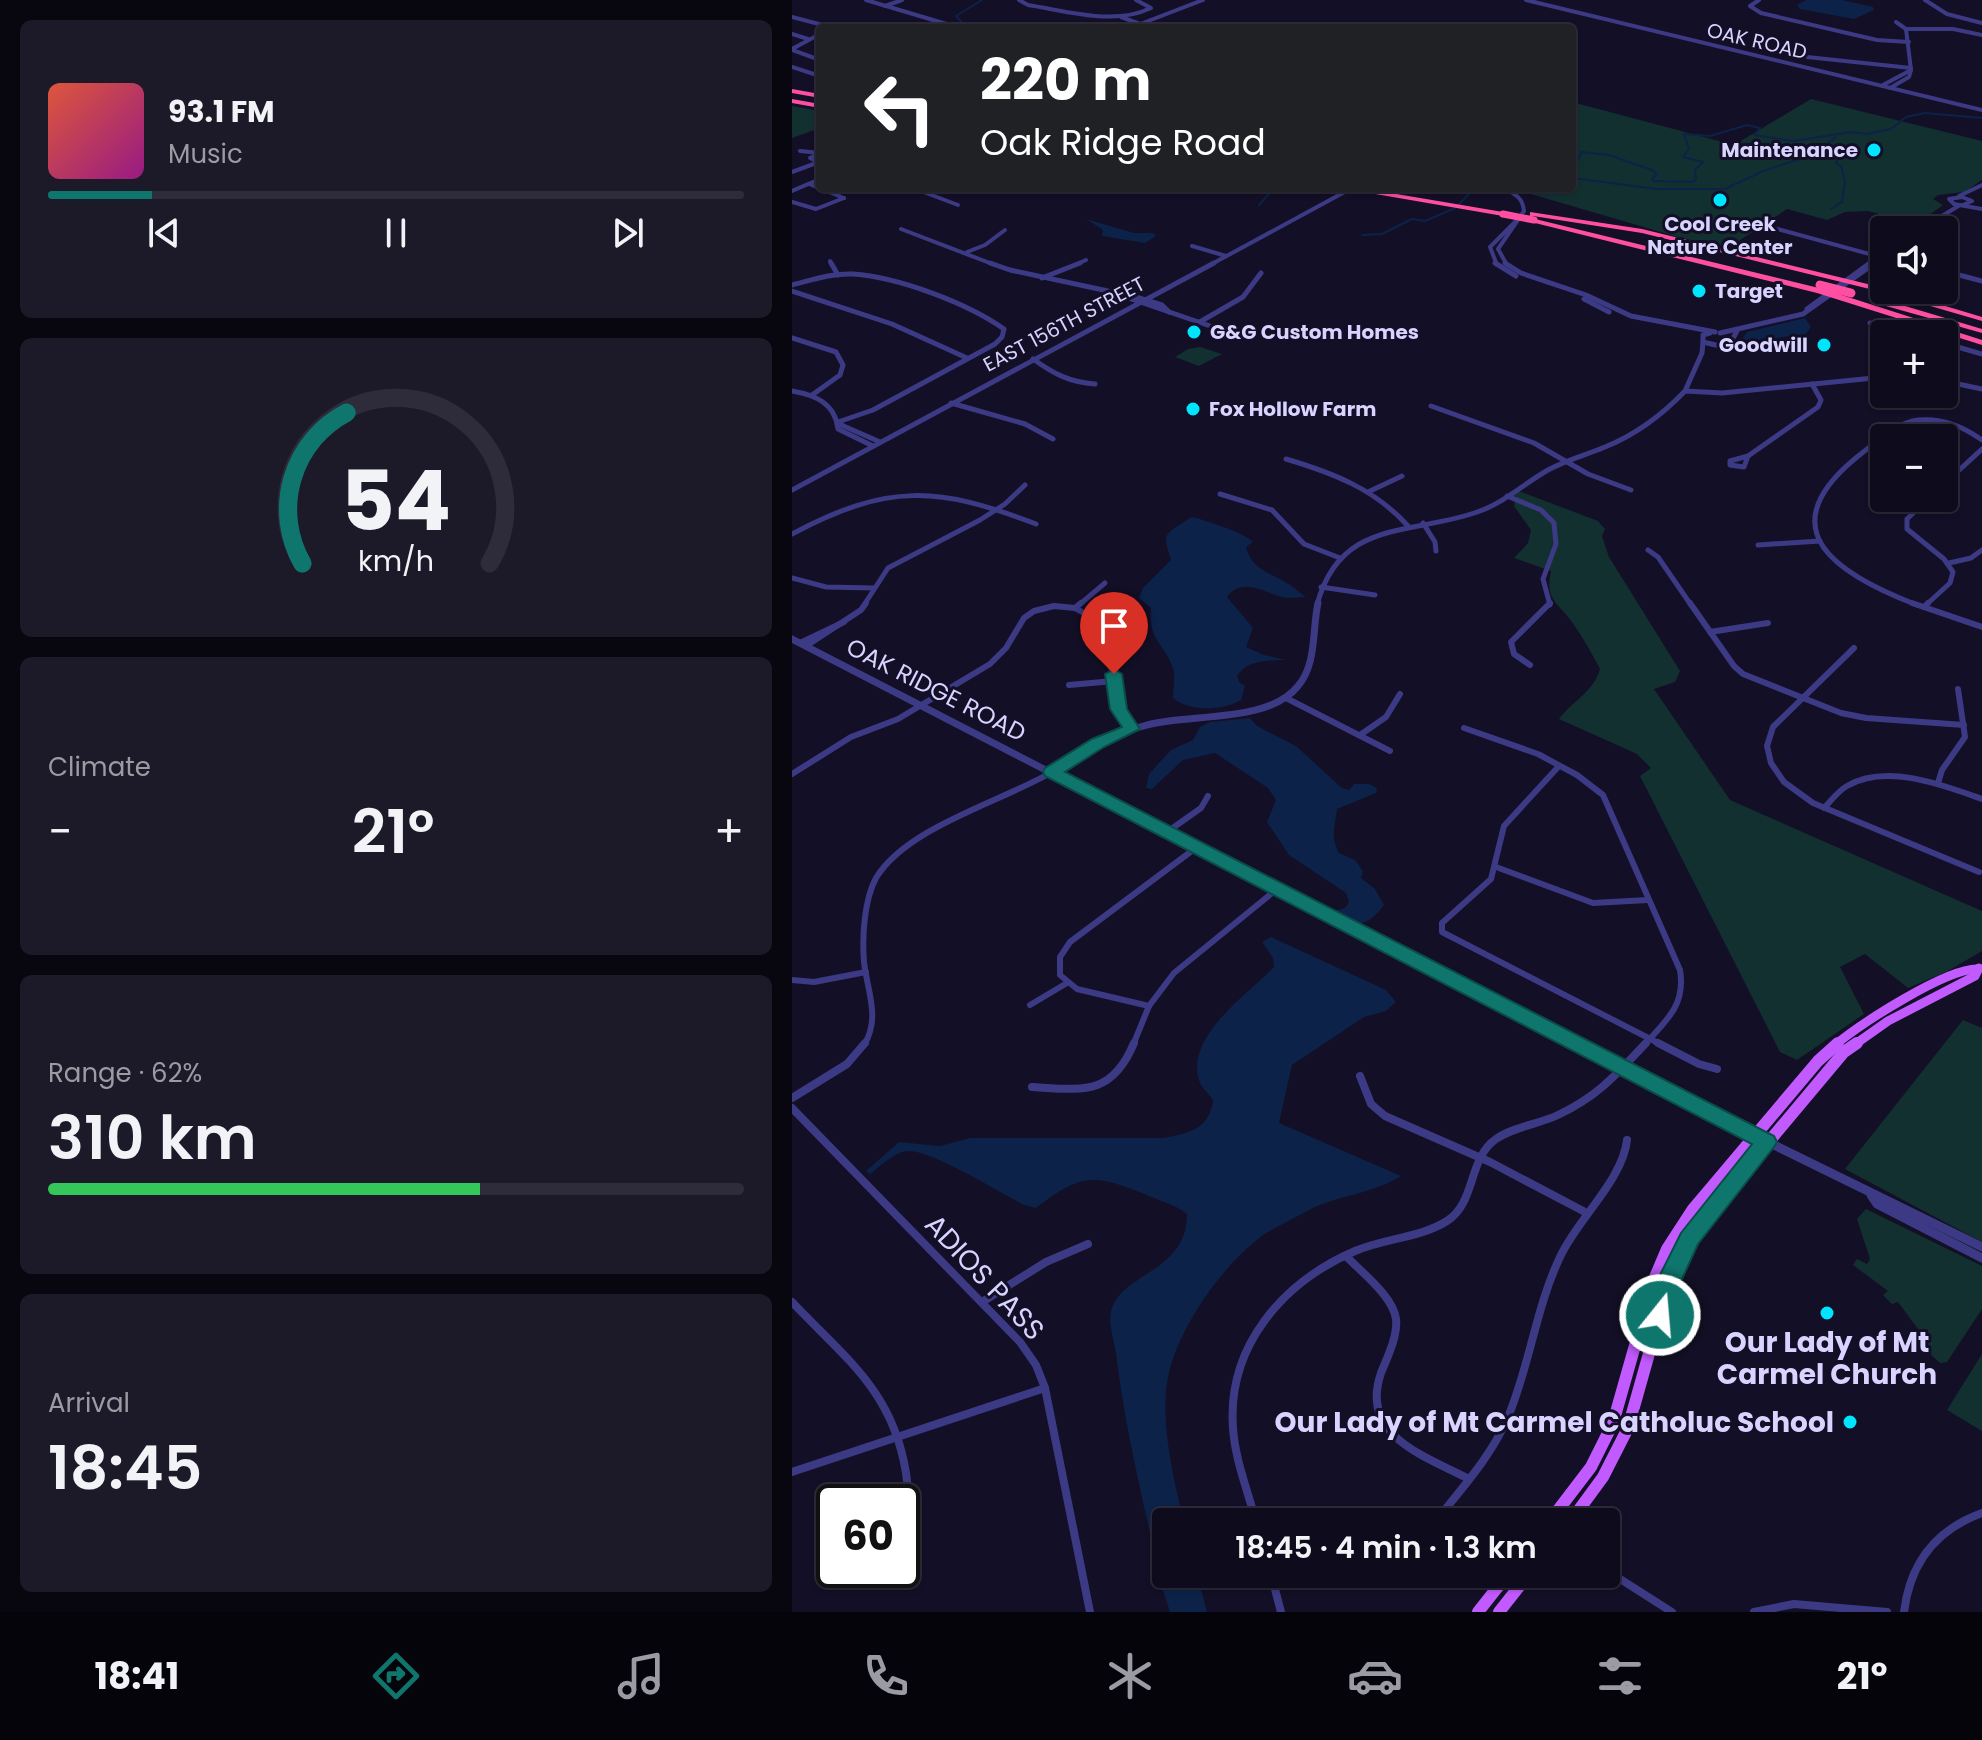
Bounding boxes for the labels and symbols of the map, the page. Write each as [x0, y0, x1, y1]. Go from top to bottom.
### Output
street label: OAK ROAD [1704, 16, 1810, 66]
place label: Maintenance [1721, 136, 1858, 164]
marker: Maintenance [1865, 141, 1883, 159]
marker: Cool Creek Nature Center [1711, 191, 1729, 209]
place label: Cool Creek Nature Center [1647, 210, 1793, 261]
street label: EAST 156TH STREET [978, 269, 1150, 378]
place label: Target [1715, 277, 1783, 305]
marker: Target [1690, 282, 1708, 300]
place label: G&G Custom Homes [1210, 318, 1419, 346]
marker: G&G Custom Homes [1185, 323, 1203, 341]
place label: Goodwill [1719, 331, 1808, 359]
marker: Goodwill [1815, 336, 1833, 354]
place label: Fox Hollow Farm [1209, 395, 1376, 423]
marker: Fox Hollow Farm [1184, 400, 1202, 418]
pin [1080, 592, 1148, 674]
street label: OAK RIDGE ROAD [841, 630, 1032, 749]
street label: ADIOS PASS [916, 1206, 1053, 1349]
position arrow [1618, 1273, 1702, 1357]
marker: Our Lady of Mt Carmel Church [1818, 1304, 1836, 1322]
place label: Our Lady of Mt Carmel Church [1717, 1323, 1937, 1394]
place label: Our Lady of Mt Carmel Catholuc School [1275, 1403, 1834, 1442]
marker: Our Lady of Mt Carmel Catholuc School [1841, 1413, 1859, 1431]
speed limit sign: 60 [816, 1484, 920, 1588]

